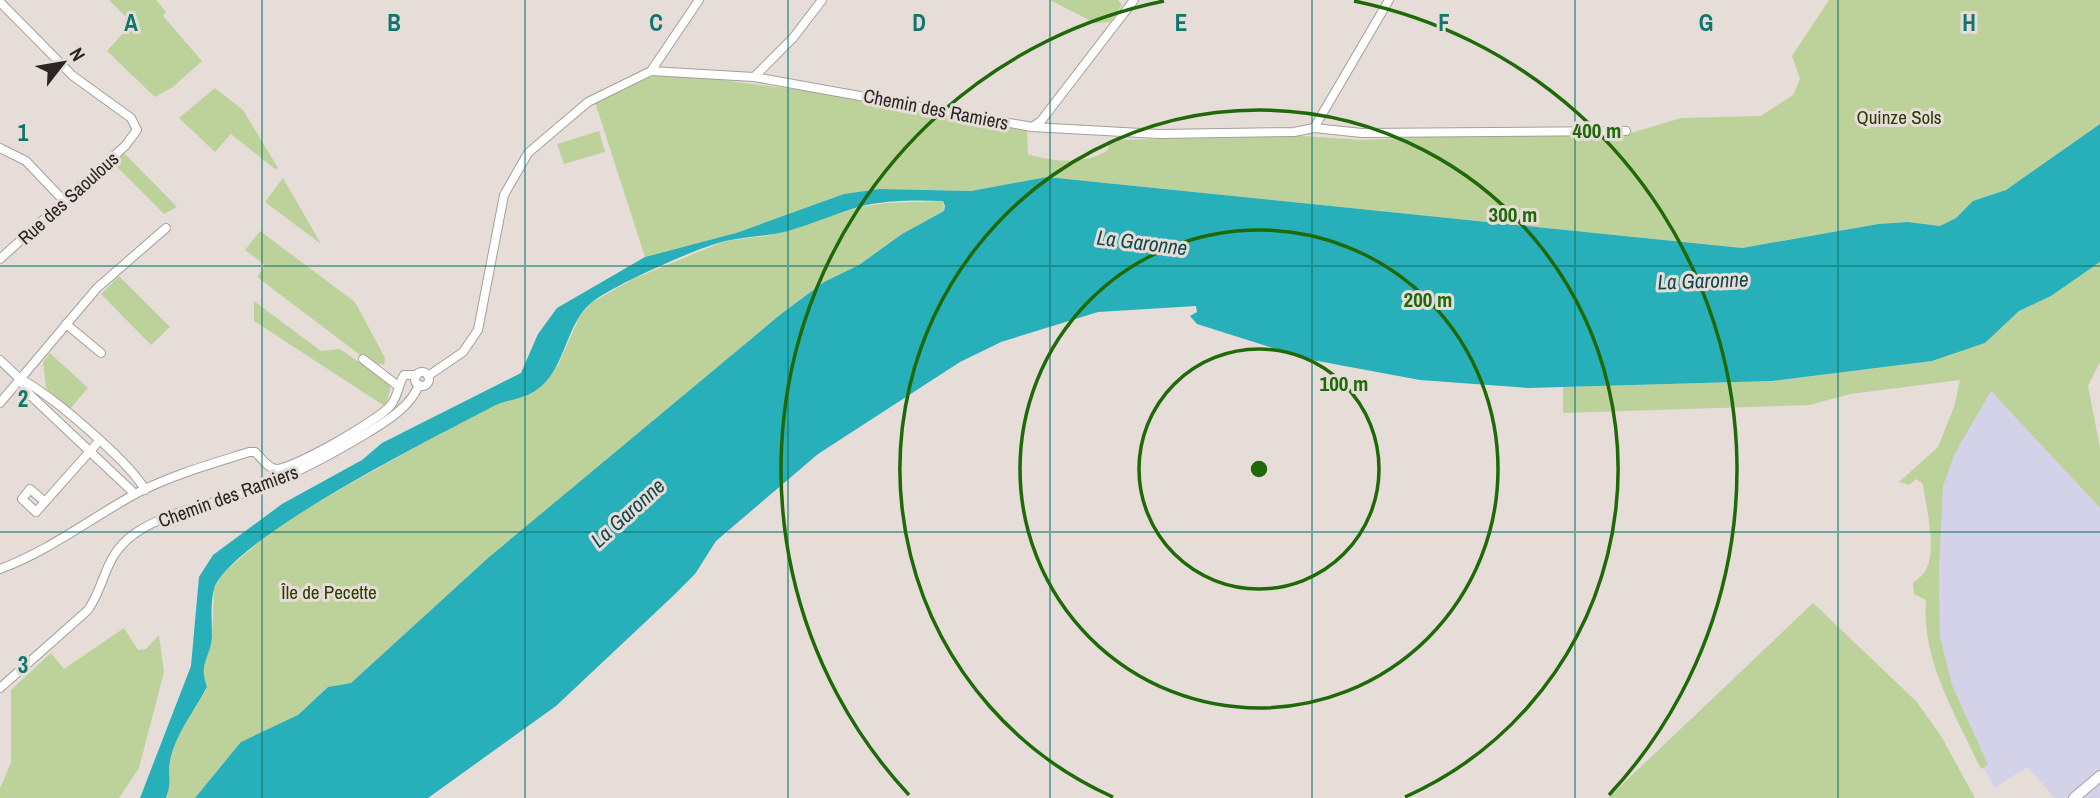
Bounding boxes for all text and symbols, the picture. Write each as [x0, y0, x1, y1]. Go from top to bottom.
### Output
text: A [124, 7, 138, 38]
text: B [387, 7, 401, 38]
text: C [649, 7, 663, 38]
text: D [912, 7, 926, 38]
text: E [1175, 7, 1187, 38]
text: F [1438, 7, 1450, 38]
text: G [1699, 7, 1713, 38]
text: H [1962, 7, 1976, 38]
north arrow [28, 28, 98, 98]
text: N [64, 43, 92, 66]
street label: Chemin des Ramiers [861, 82, 1011, 136]
park label: Quinze Sols [1857, 104, 1942, 130]
text: 400 m [1573, 116, 1621, 145]
text: 1 [18, 117, 29, 148]
street label: Rue des Saoulous [12, 146, 124, 250]
text: 300 m [1489, 200, 1537, 229]
water label: La Garonne [1095, 223, 1189, 262]
water label: La Garonne [1657, 264, 1749, 297]
text: 200 m [1404, 285, 1452, 314]
text: 100 m [1320, 369, 1368, 398]
text: 2 [18, 383, 28, 414]
centre of rings [1247, 457, 1271, 481]
street label: Chemin des Ramiers [154, 459, 302, 533]
water label: La Garonne [584, 471, 671, 554]
park label: Île de Pecette [280, 579, 377, 605]
text: 3 [18, 649, 28, 680]

